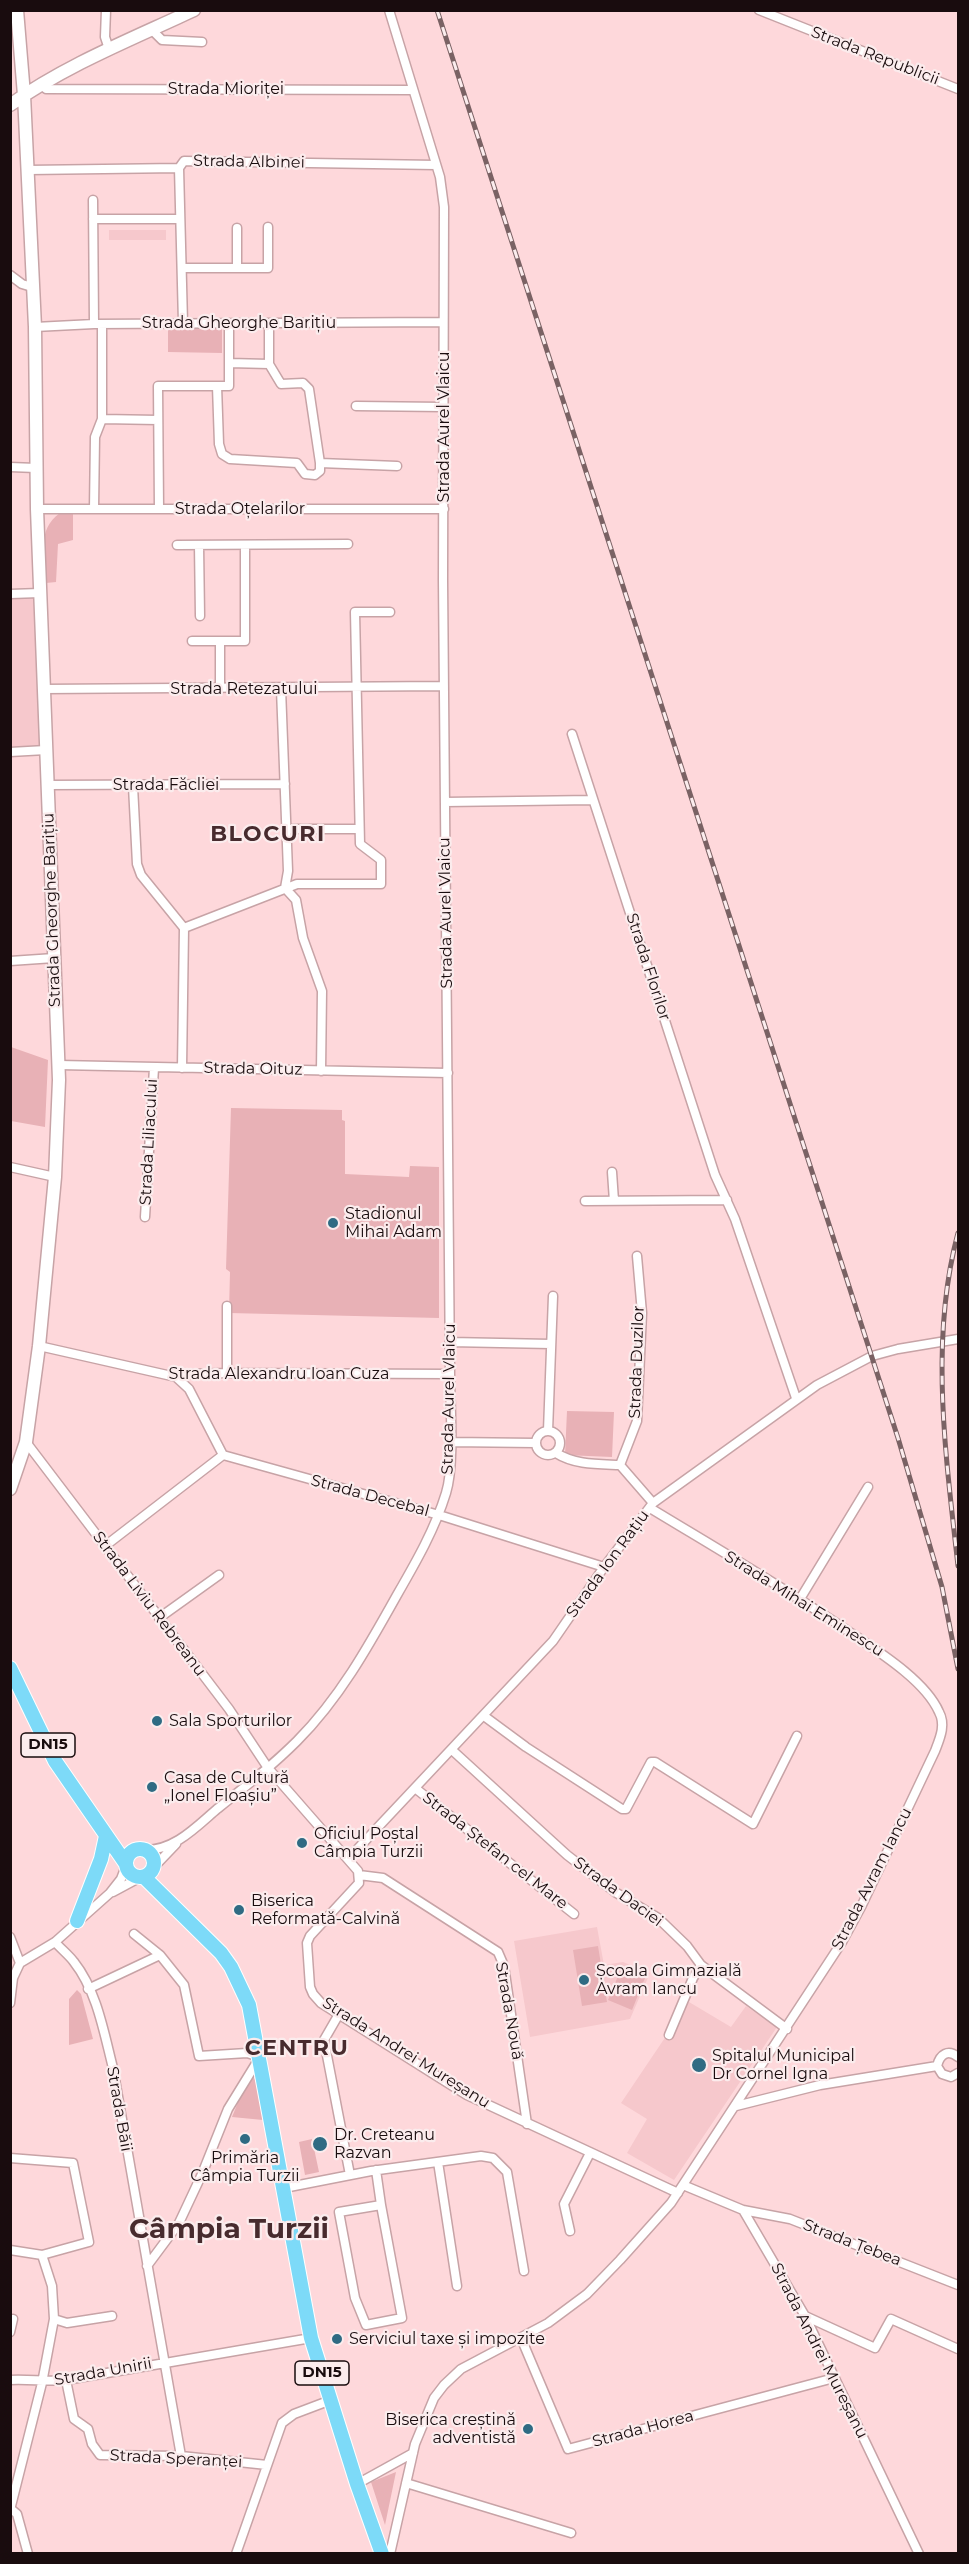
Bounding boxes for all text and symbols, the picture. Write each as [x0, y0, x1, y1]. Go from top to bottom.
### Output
street label: Strada Republicii [808, 23, 942, 89]
street label: Strada Mioriței [168, 79, 284, 99]
street label: Strada Albinei [193, 151, 305, 173]
street label: Strada Gheorghe Barițiu [142, 313, 336, 333]
street label: Strada Aurel Vlaicu [434, 351, 454, 503]
street label: Strada Oțelarilor [175, 499, 305, 519]
street label: Strada Retezatului [170, 679, 318, 699]
street label: Strada Făcliei [113, 775, 219, 795]
street label: Strada Gheorghe Barițiu [39, 813, 65, 1007]
district label: BLOCURI [210, 822, 326, 848]
street label: Strada Aurel Vlaicu [435, 837, 457, 989]
street label: Strada Florilor [622, 911, 674, 1023]
street label: Strada Oituz [203, 1059, 303, 1079]
street label: Strada Liliacului [136, 1078, 162, 1206]
place label: Stadionul Mihai Adam [345, 1204, 442, 1242]
marker: Stadionul Mihai Adam [326, 1216, 340, 1230]
street label: Strada Duzilor [625, 1305, 649, 1419]
street label: Strada Aurel Vlaicu [438, 1323, 460, 1475]
street label: Strada Alexandru Ioan Cuza [169, 1364, 389, 1384]
street label: Strada Decebal [309, 1471, 431, 1521]
street label: Strada Ion Rațiu [563, 1506, 653, 1622]
street label: Strada Liviu Rebreanu [88, 1528, 210, 1680]
street label: Strada Mihai Eminescu [721, 1547, 887, 1661]
place label: Sala Sporturilor [169, 1711, 292, 1731]
marker: Sala Sporturilor [150, 1714, 164, 1728]
road number: DN15 [21, 1733, 75, 1757]
place label: Casa de Cultură „Ionel Floașiu” [164, 1768, 289, 1806]
marker: Casa de Cultură „Ionel Floașiu” [145, 1780, 159, 1794]
street label: Strada Ștefan cel Mare [419, 1788, 571, 1914]
street label: Strada Avram Iancu [828, 1805, 916, 1953]
place label: Oficiul Poștal Câmpia Turzii [314, 1824, 423, 1862]
marker: Oficiul Poștal Câmpia Turzii [295, 1836, 309, 1850]
street label: Strada Daciei [570, 1853, 666, 1931]
place label: Biserica Reformată-Calvină [251, 1891, 400, 1929]
marker: Biserica Reformată-Calvină [232, 1903, 246, 1917]
street label: Strada Nouă [491, 1960, 527, 2062]
place label: Școala Gimnazială Avram Iancu [596, 1961, 742, 1999]
marker: Școala Gimnazială Avram Iancu [577, 1973, 591, 1987]
street label: Strada Andrei Mureșanu [319, 1993, 493, 2113]
district label: CENTRU [245, 2036, 349, 2062]
place label: Spitalul Municipal Dr Cornel Igna [712, 2046, 855, 2084]
marker: Spitalul Municipal Dr Cornel Igna [690, 2056, 708, 2074]
street label: Strada Băii [102, 2065, 136, 2153]
place label: Dr. Creteanu Razvan [334, 2125, 435, 2163]
marker: Primăria Câmpia Turzii [238, 2132, 252, 2146]
marker: Dr. Creteanu Razvan [311, 2135, 329, 2153]
place label: Primăria Câmpia Turzii [190, 2148, 300, 2186]
district label: Câmpia Turzii [129, 2213, 329, 2247]
street label: Strada Țebea [800, 2215, 904, 2271]
street label: Strada Andrei Mureșanu [766, 2260, 872, 2442]
place label: Serviciul taxe și impozite [349, 2329, 545, 2349]
marker: Serviciul taxe și impozite [330, 2332, 344, 2346]
street label: Strada Unirii [53, 2354, 153, 2390]
road number: DN15 [295, 2361, 349, 2385]
street label: Strada Horea [590, 2406, 696, 2452]
place label: Biserica creștină adventistă [385, 2410, 516, 2448]
marker: Biserica creștină adventistă [521, 2422, 535, 2436]
street label: Strada Speranței [109, 2446, 243, 2472]

